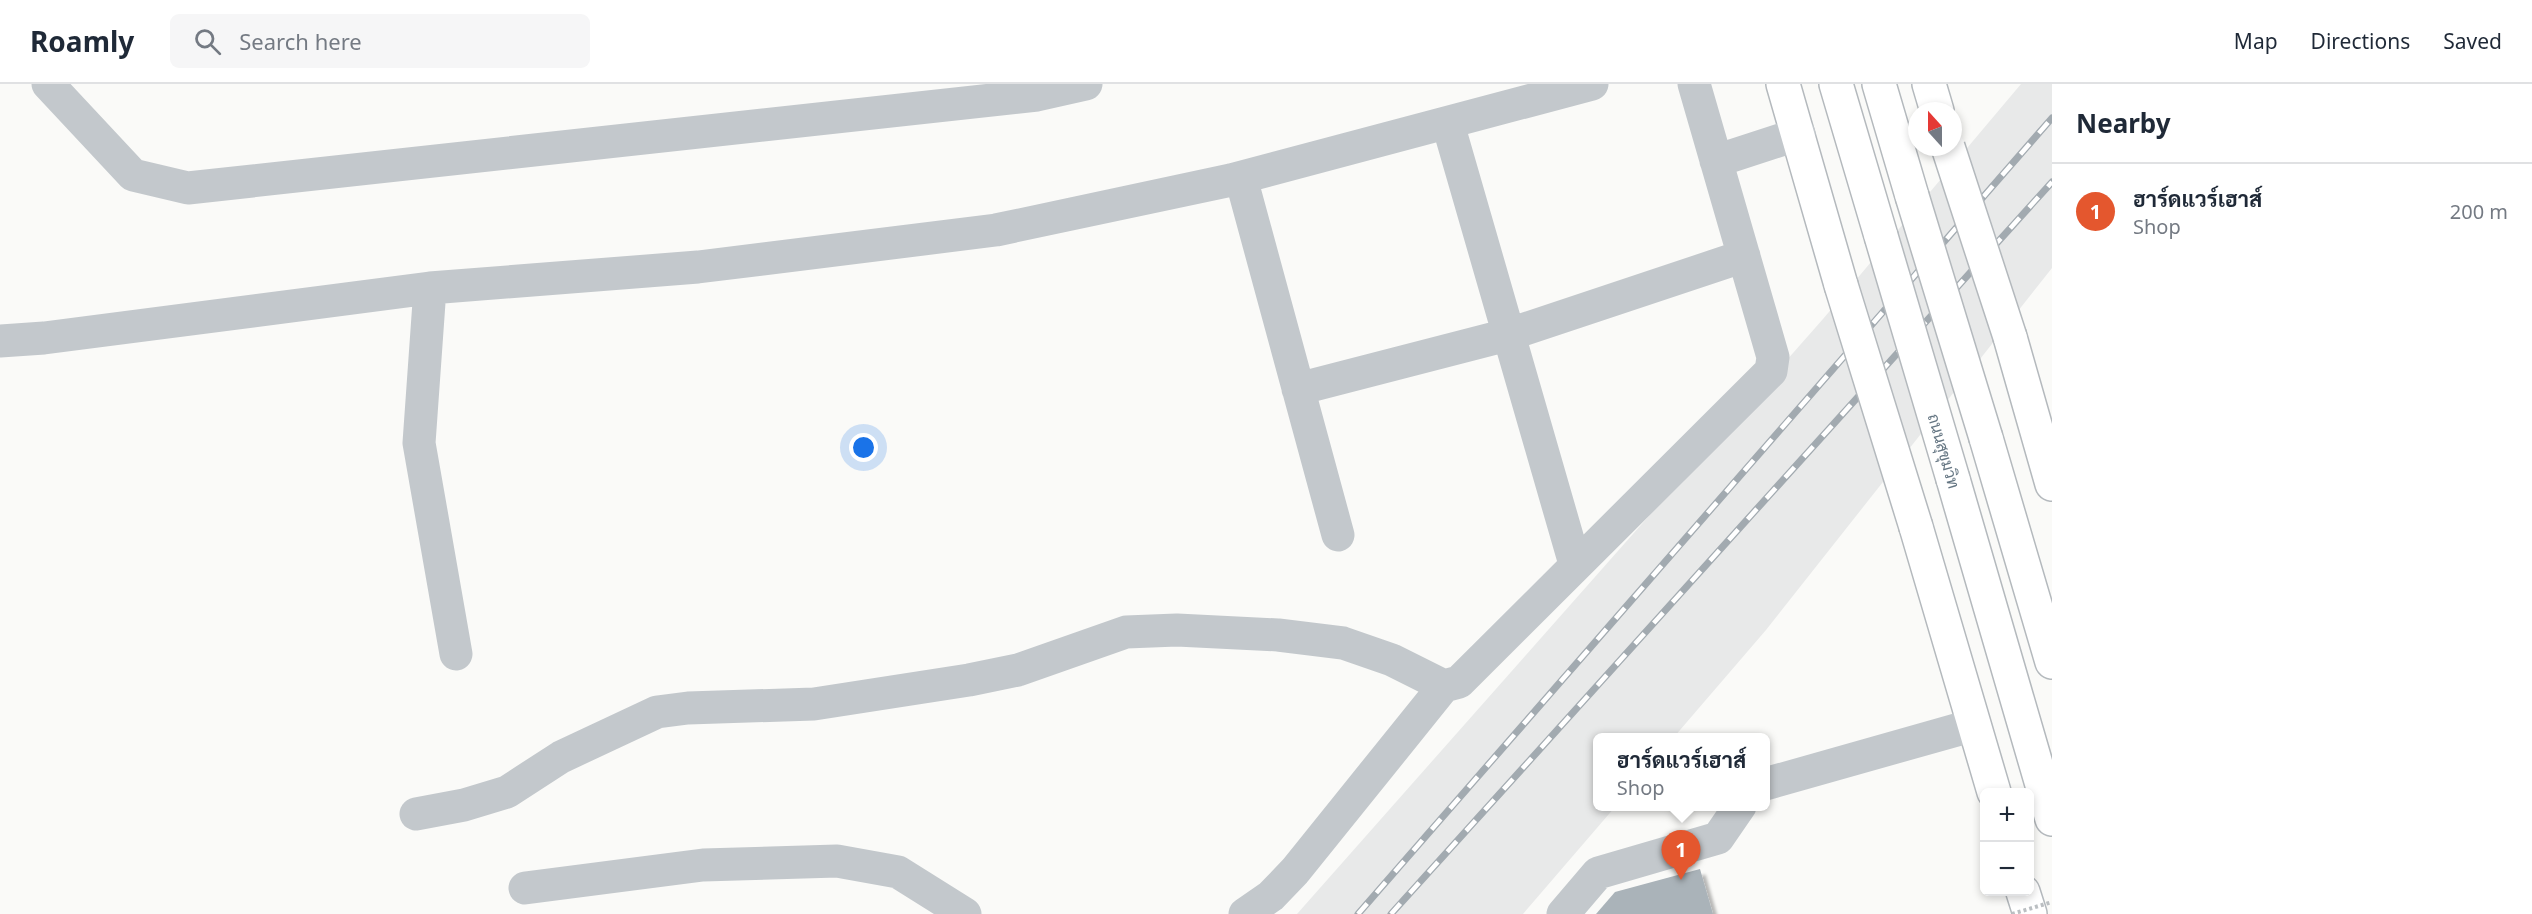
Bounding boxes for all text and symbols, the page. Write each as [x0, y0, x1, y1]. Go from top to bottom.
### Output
search box [170, 14, 590, 68]
text: Roamly [30, 22, 134, 60]
icon: search [191, 25, 224, 58]
text: Search here [239, 26, 362, 56]
text: Map [2234, 27, 2278, 55]
text: Directions [2311, 27, 2410, 55]
text: Saved [2443, 27, 2502, 55]
north arrow [1908, 102, 1962, 156]
text: Nearby [2076, 105, 2171, 141]
text: ฮาร์ดแวร์เฮาส์ [2133, 183, 2262, 213]
text: 1 [2090, 198, 2101, 225]
text: 200 m [2450, 198, 2508, 225]
text: Shop [2133, 213, 2181, 240]
street label: ถนนสุขุมวิท [1922, 411, 1965, 491]
your location [849, 433, 878, 462]
popup [1593, 733, 1770, 811]
text: ฮาร์ดแวร์เฮาส์ [1617, 744, 1746, 774]
text: Shop [1617, 774, 1665, 801]
map controls [1980, 788, 2034, 896]
button: + [1980, 788, 2034, 842]
pin: 1 [1662, 830, 1700, 880]
button: − [1980, 842, 2034, 896]

